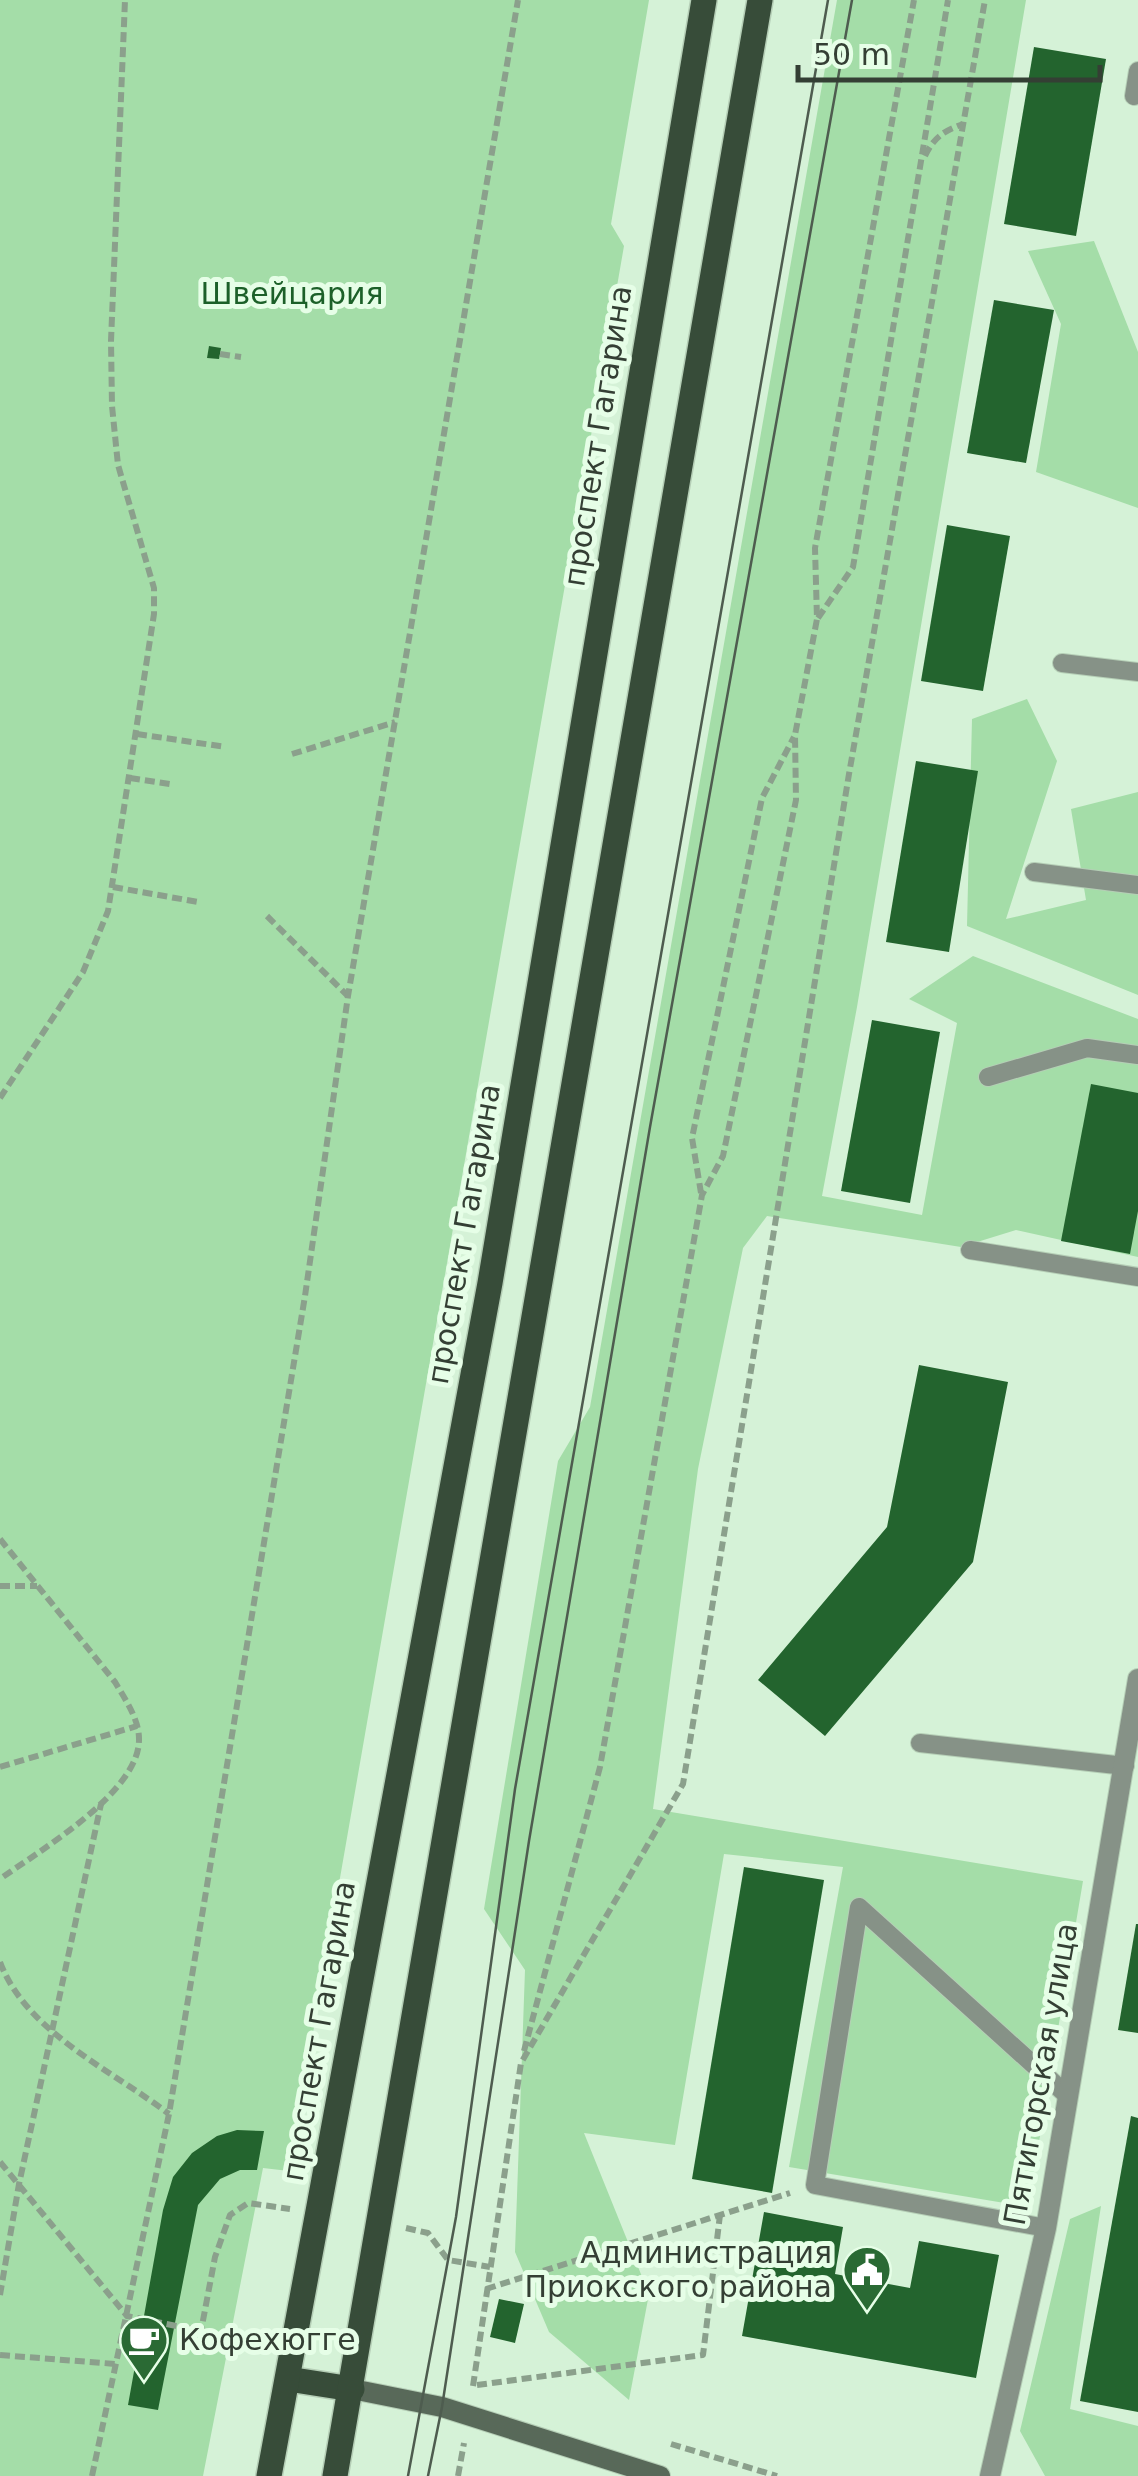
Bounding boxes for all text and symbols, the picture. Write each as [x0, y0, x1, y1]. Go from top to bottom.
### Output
scale bar [798, 20, 1100, 82]
text: 50 m [813, 37, 890, 72]
park label: Швейцария [200, 276, 384, 311]
street label: проспект Гагарина [556, 283, 639, 589]
street label: проспект Гагарина [420, 1081, 507, 1387]
street label: проспект Гагарина [275, 1878, 362, 2184]
street label: Пятигорская улица [997, 1920, 1084, 2228]
place label: Администрация Приокского района [525, 2235, 832, 2304]
public building icon: Администрация Приокского района [841, 2244, 893, 2312]
cafe icon: Кофехюгге [118, 2314, 170, 2382]
place label: Кофехюгге [179, 2322, 356, 2357]

